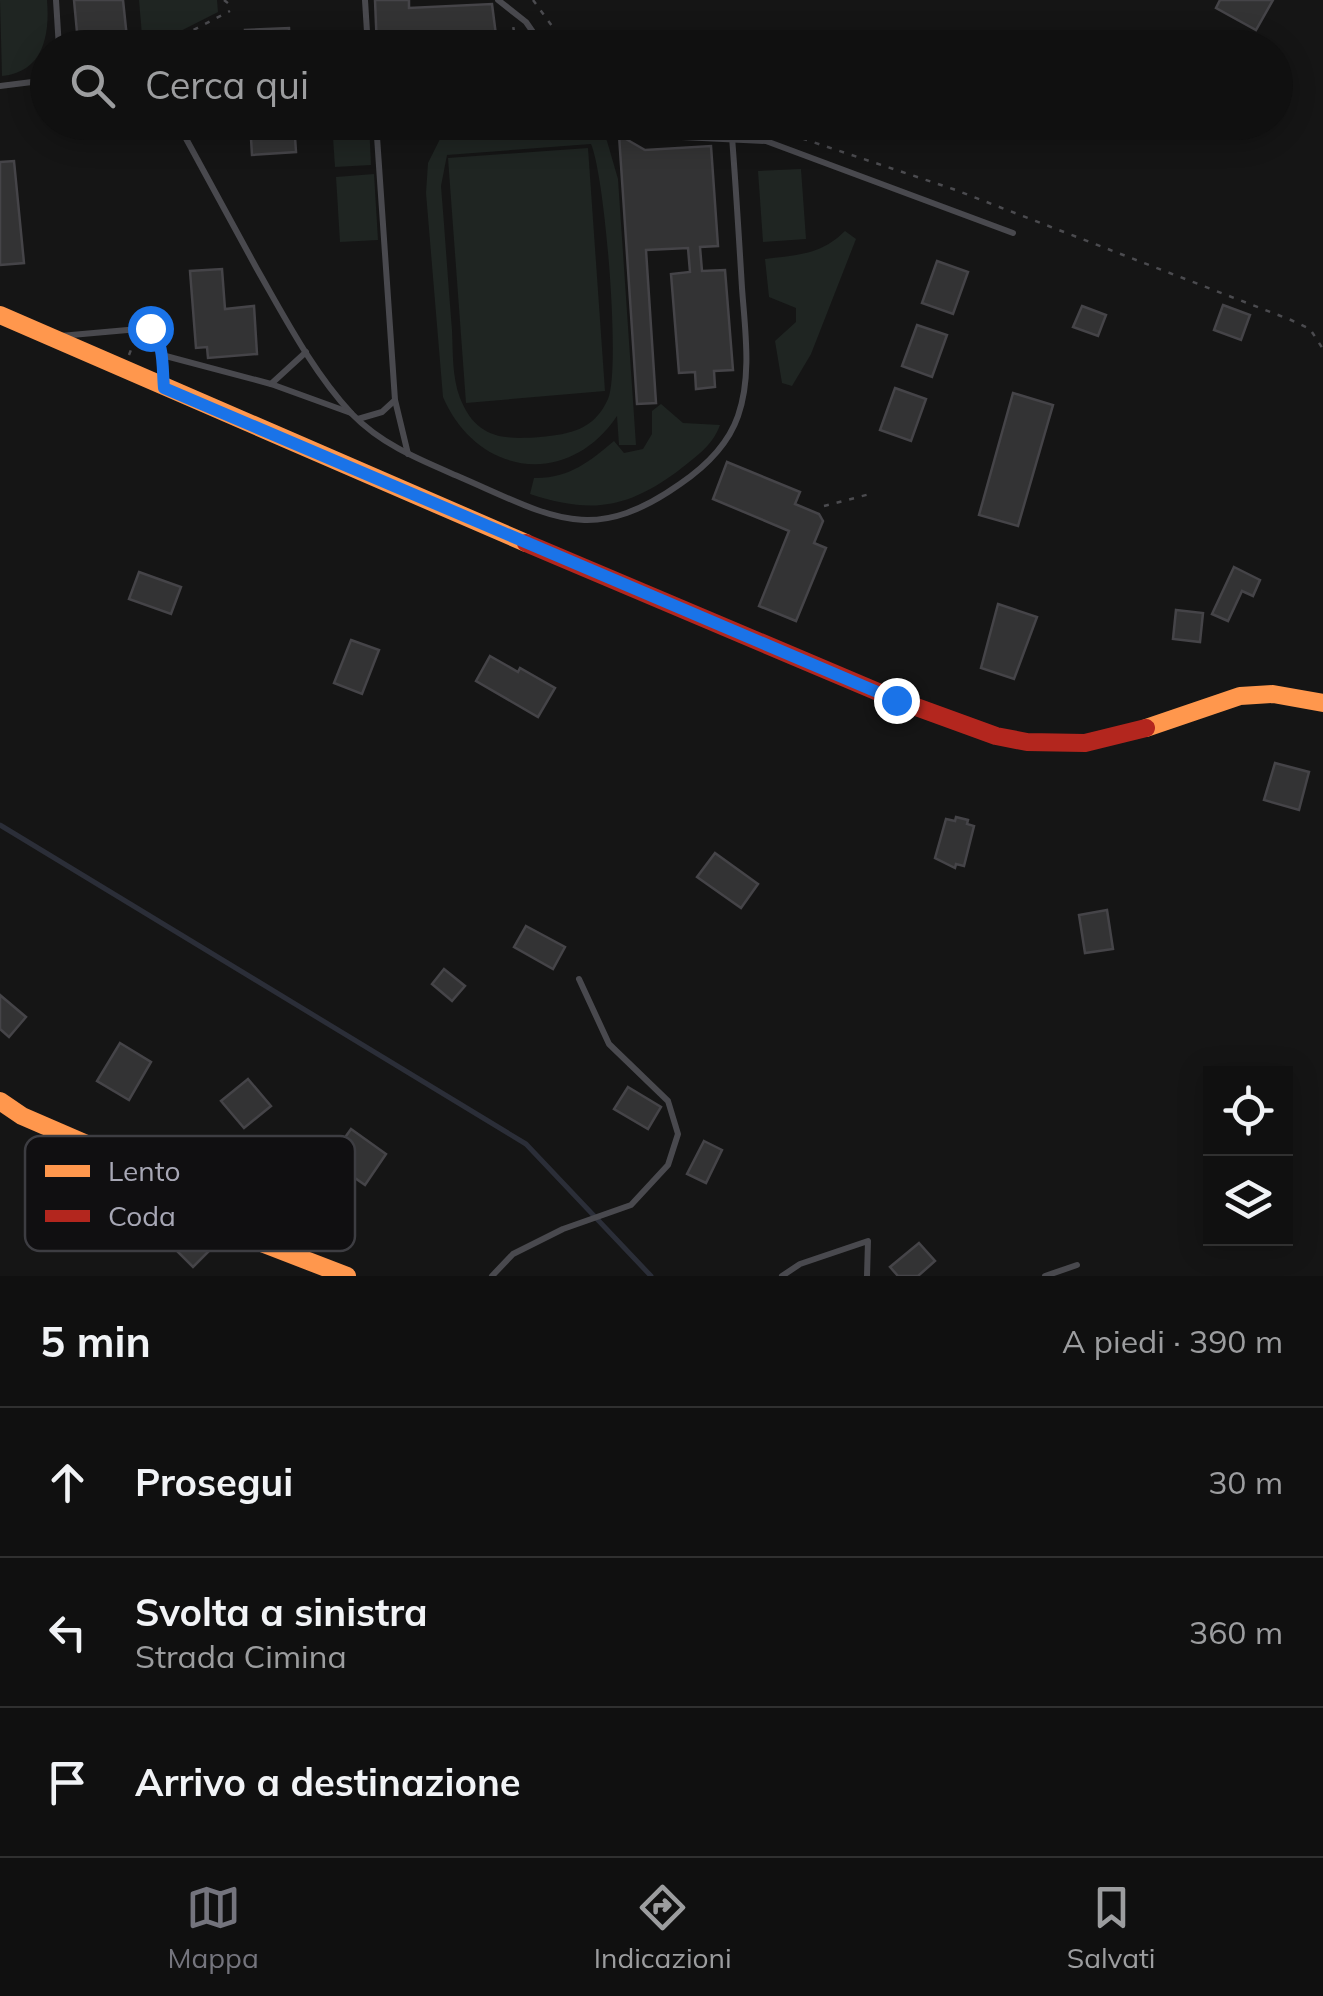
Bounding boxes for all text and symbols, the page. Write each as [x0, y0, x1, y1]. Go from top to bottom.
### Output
search box [30, 30, 1293, 140]
icon: search [65, 58, 120, 113]
text: Cerca qui [145, 61, 309, 109]
route start [128, 306, 174, 352]
route end [874, 678, 920, 724]
map controls [1203, 1066, 1293, 1246]
button: locate [1203, 1066, 1293, 1156]
legend [25, 1136, 355, 1251]
text: Lento [108, 1153, 180, 1188]
button: layers [1203, 1156, 1293, 1246]
text: Coda [108, 1198, 176, 1233]
text: 5 min [40, 1315, 151, 1368]
text: A piedi · 390 m [1062, 1321, 1283, 1361]
icon: ahead [40, 1455, 95, 1510]
text: Prosegui [135, 1458, 293, 1506]
text: 30 m [1208, 1462, 1283, 1502]
text: Svolta a sinistra [135, 1588, 428, 1636]
icon: left [40, 1605, 95, 1660]
text: 360 m [1189, 1612, 1283, 1652]
text: Strada Cimina [135, 1636, 347, 1676]
icon: arrive [40, 1755, 95, 1810]
text: Arrivo a destinazione [135, 1758, 521, 1806]
tab: Mappa [168, 1880, 259, 1975]
tab: Indicazioni [594, 1880, 732, 1975]
tab: Salvati [1067, 1880, 1155, 1975]

